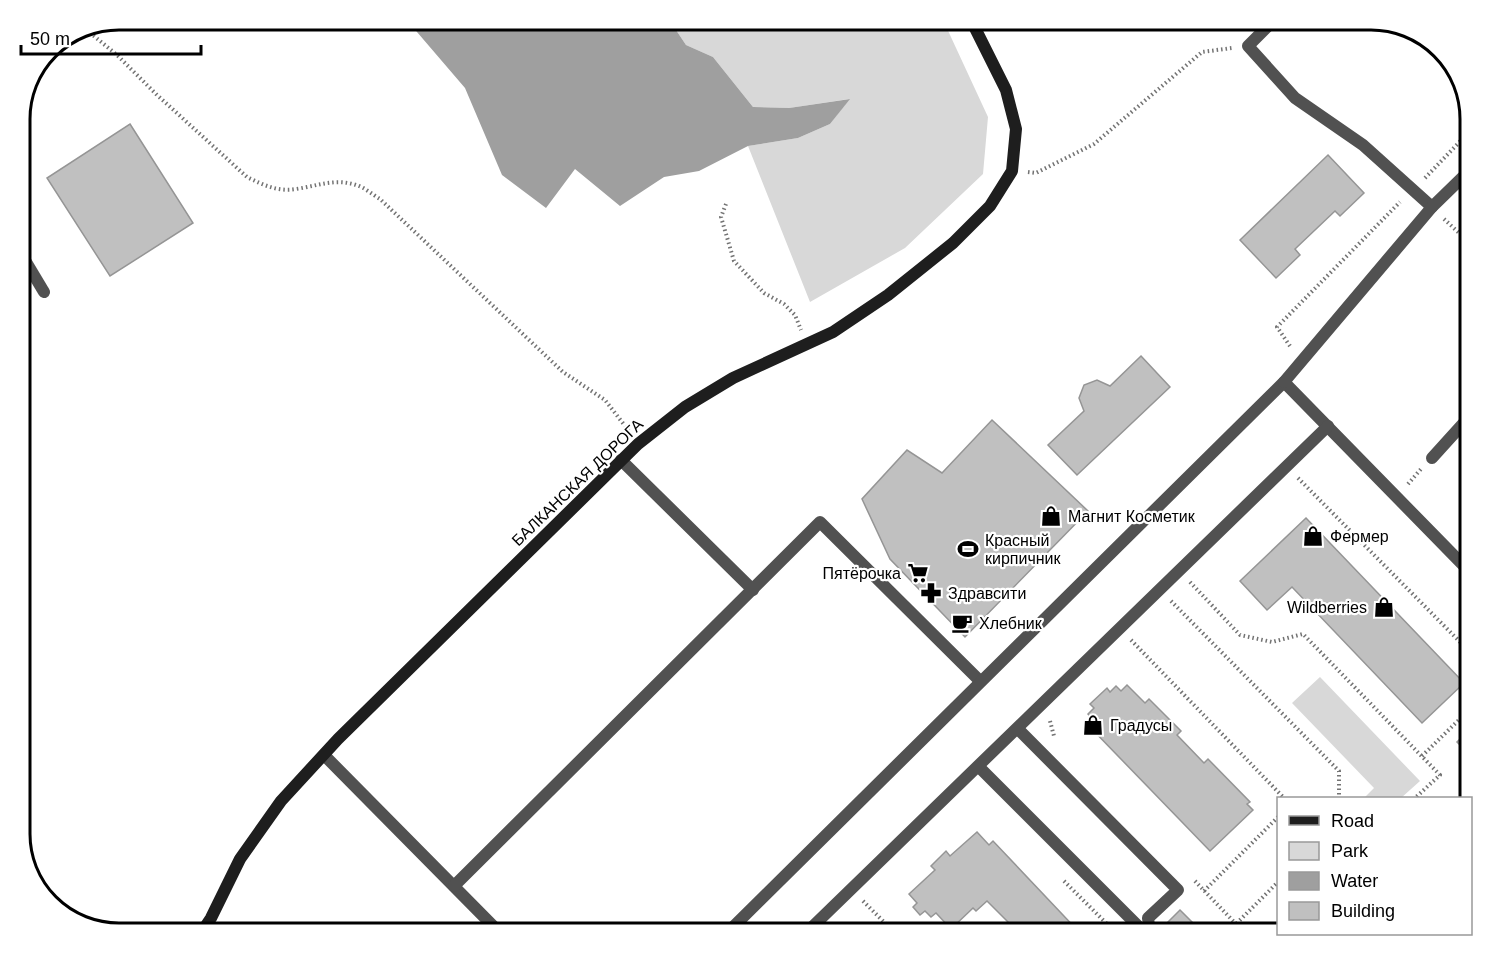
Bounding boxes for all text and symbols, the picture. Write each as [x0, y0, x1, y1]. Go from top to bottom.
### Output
scale bar [21, 18, 201, 56]
text: 50 m [30, 29, 70, 49]
street label: БАЛКАНСКАЯ ДОРОГА [508, 415, 646, 549]
shop icon: Магнит Косметик [1039, 504, 1063, 528]
place label: Магнит Косметик [1068, 508, 1196, 525]
shop icon: Фермер [1301, 524, 1325, 548]
place label: Фермер [1330, 528, 1389, 545]
place label: Красный кирпичник [985, 532, 1062, 567]
sports icon: Красный кирпичник [956, 537, 980, 561]
supermarket icon: Пятёрочка [906, 561, 930, 585]
place label: Пятёрочка [823, 565, 901, 582]
pharmacy icon: Здравсити [919, 581, 943, 605]
place label: Здравсити [948, 585, 1026, 602]
shop icon: Wildberries [1372, 595, 1396, 619]
place label: Wildberries [1287, 599, 1367, 616]
cafe icon: Хлебник [950, 611, 974, 635]
place label: Хлебник [979, 615, 1043, 632]
shop icon: Градусы [1081, 713, 1105, 737]
place label: Градусы [1110, 717, 1172, 734]
legend [1277, 797, 1472, 935]
text: Road [1331, 811, 1374, 831]
text: Park [1331, 841, 1369, 861]
text: Water [1331, 871, 1378, 891]
text: Building [1331, 901, 1395, 921]

